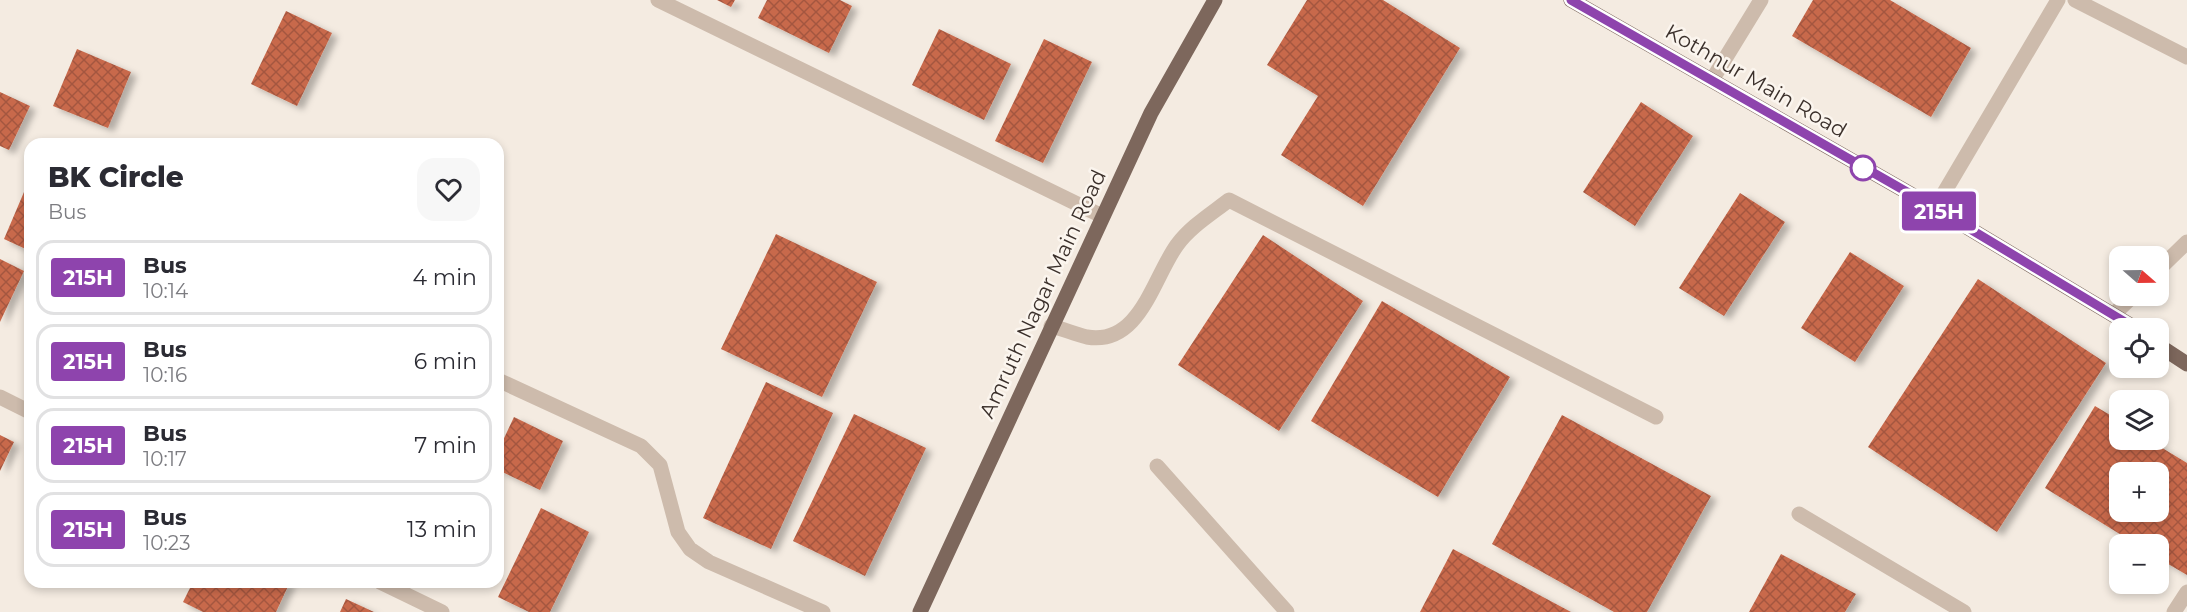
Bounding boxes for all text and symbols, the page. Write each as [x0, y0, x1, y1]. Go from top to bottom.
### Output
street label: Kothnur Main Road [1661, 18, 1851, 143]
unlabelled marker [1850, 155, 1876, 181]
button: heart [417, 158, 480, 221]
text: BK Circle [48, 160, 184, 194]
street label: Amruth Nagar Main Road [974, 166, 1111, 422]
line badge: 215H [1897, 192, 1981, 230]
text: 215H [1914, 199, 1964, 224]
text: Bus [48, 200, 86, 224]
north arrow [2109, 246, 2169, 306]
map controls [2109, 246, 2169, 594]
text: Bus [143, 252, 187, 279]
text: 4 min [413, 264, 477, 291]
text: 215H [63, 265, 113, 290]
text: 10:14 [143, 279, 188, 303]
button: locate [2109, 318, 2169, 378]
text: Bus [143, 336, 187, 363]
text: 6 min [414, 348, 477, 375]
text: 215H [63, 349, 113, 374]
text: 10:16 [143, 363, 187, 387]
button: layers [2109, 390, 2169, 450]
text: Bus [143, 420, 187, 447]
text: 7 min [414, 432, 477, 459]
text: 215H [63, 433, 113, 458]
text: 10:17 [143, 447, 187, 471]
button: + [2109, 462, 2169, 522]
text: Bus [143, 504, 187, 531]
text: 13 min [407, 516, 477, 543]
text: 215H [63, 517, 113, 542]
text: 10:23 [143, 531, 190, 555]
button: − [2109, 534, 2169, 594]

